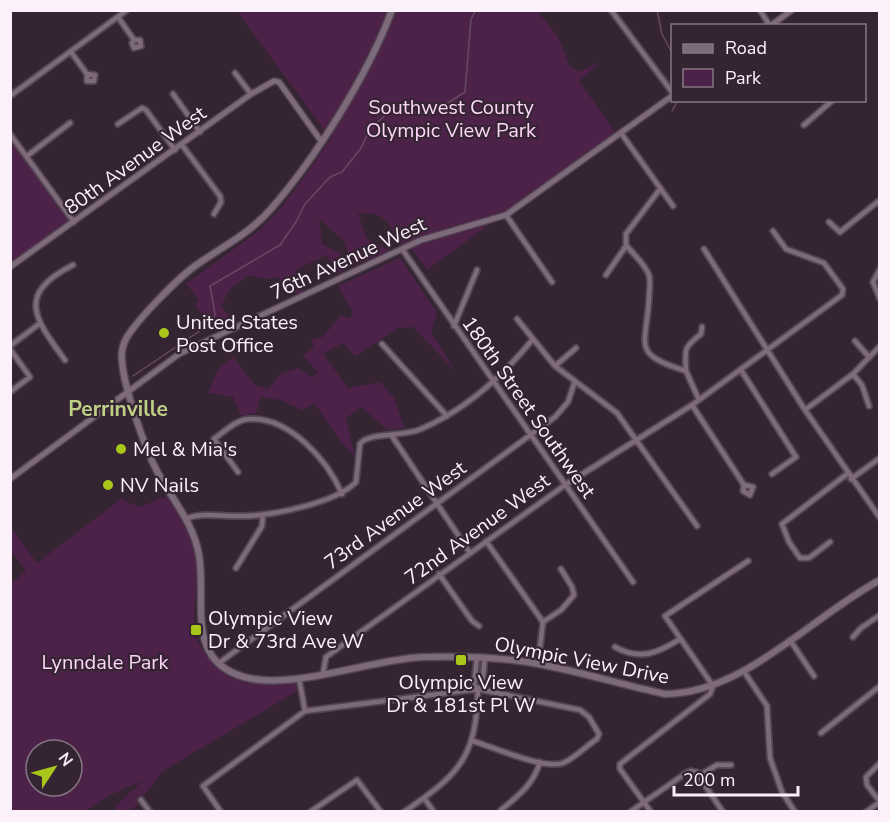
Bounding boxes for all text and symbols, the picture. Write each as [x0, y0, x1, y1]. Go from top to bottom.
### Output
legend [671, 24, 866, 102]
text: Road [725, 36, 767, 60]
text: Park [725, 66, 762, 90]
park label: Southwest County Olympic View Park [366, 94, 537, 144]
street label: 80th Avenue West [59, 99, 212, 221]
street label: 76th Avenue West [266, 210, 431, 306]
place label: United States Post Office [176, 309, 298, 359]
street label: 180th Street Southwest [456, 311, 602, 504]
marker: United States Post Office [157, 326, 171, 340]
district label: Perrinville [68, 395, 168, 423]
place label: Mel & Mia's [133, 436, 237, 463]
marker: Mel & Mia's [114, 442, 128, 456]
street label: 73rd Avenue West [319, 454, 472, 576]
street label: 72nd Avenue West [399, 467, 556, 591]
place label: NV Nails [120, 472, 199, 499]
marker: NV Nails [101, 478, 115, 492]
place label: Olympic View Dr & 73rd Ave W [208, 605, 364, 655]
marker: Olympic View Dr & 73rd Ave W [189, 623, 203, 637]
street label: Olympic View Drive [492, 630, 672, 691]
park label: Lynndale Park [42, 649, 169, 676]
marker: Olympic View Dr & 181st Pl W [454, 653, 468, 667]
place label: Olympic View Dr & 181st Pl W [386, 669, 536, 719]
north arrow [24, 738, 84, 798]
text: N [53, 748, 78, 771]
scale bar [674, 759, 798, 797]
text: 200 m [683, 768, 735, 792]

